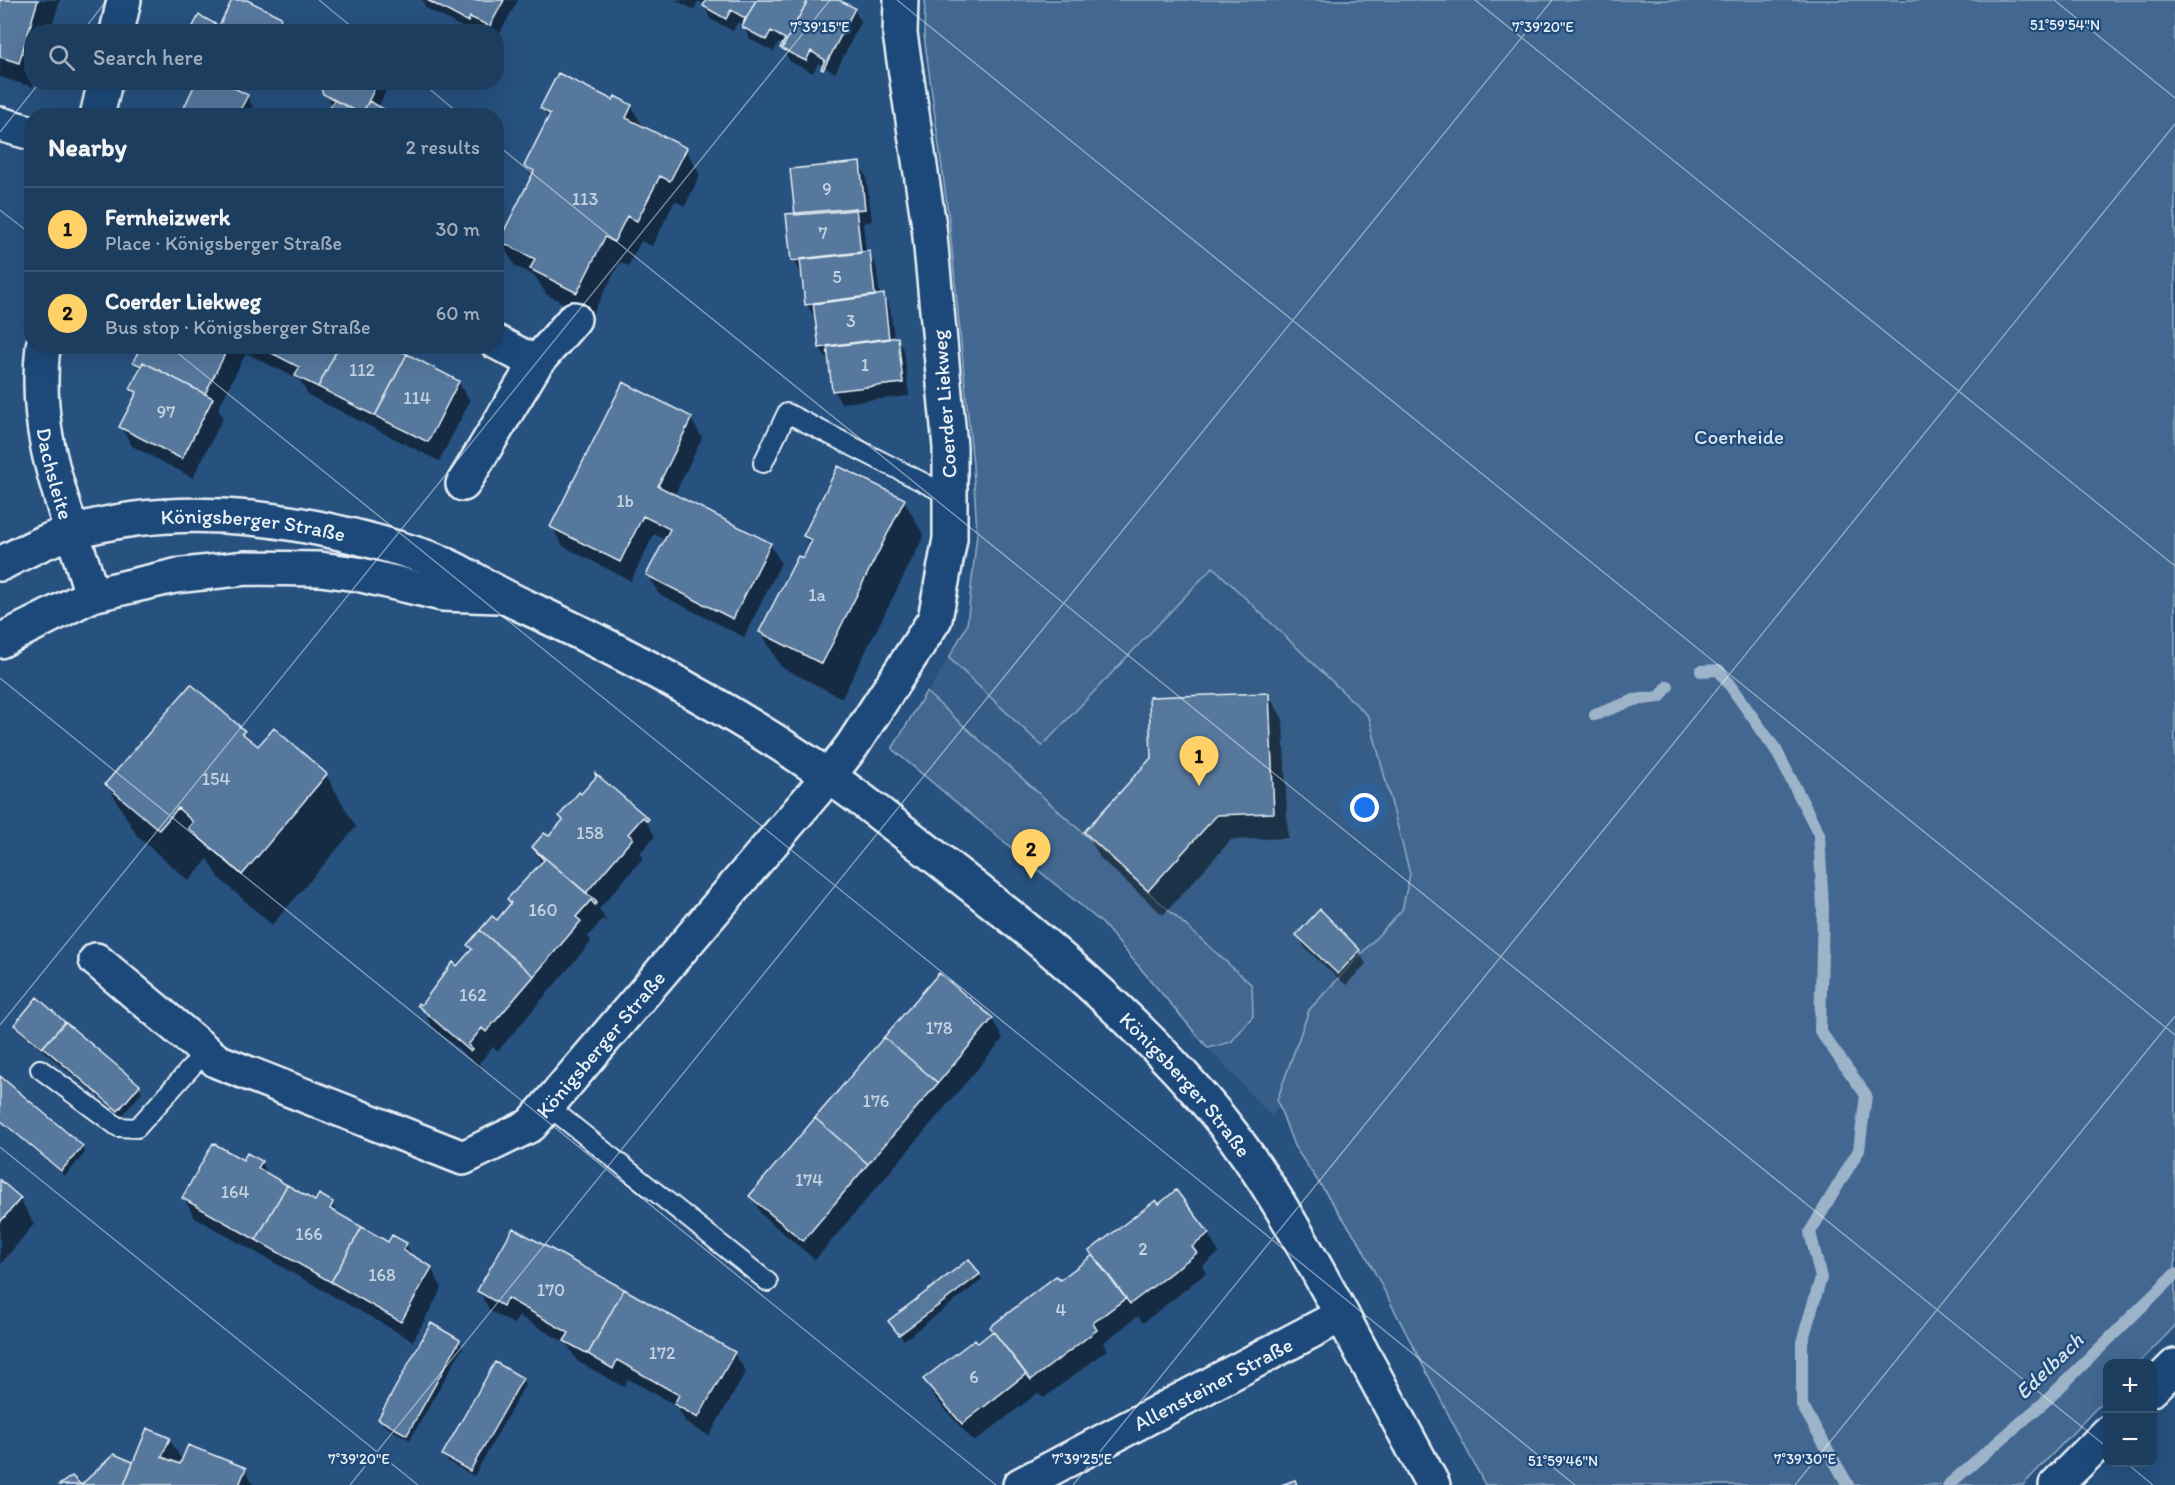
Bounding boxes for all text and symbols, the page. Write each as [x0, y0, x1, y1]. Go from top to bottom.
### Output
text: 51°59'54"N [2030, 16, 2100, 34]
text: 7°39'15"E [790, 18, 850, 36]
text: 7°39'20"E [1512, 18, 1574, 36]
search box [24, 24, 504, 90]
icon: search [45, 41, 78, 74]
text: Search here [93, 44, 203, 71]
text: Nearby [48, 131, 127, 163]
text: 2 results [406, 135, 480, 159]
house number: 9 [822, 178, 832, 200]
house number: 113 [572, 188, 598, 210]
text: Fernheizwerk [105, 204, 230, 231]
text: 1 [63, 217, 72, 241]
text: 30 m [435, 217, 480, 241]
house number: 7 [819, 222, 828, 244]
text: Place · Königsberger Straße [105, 231, 342, 255]
house number: 5 [832, 266, 842, 288]
text: Coerder Liekweg [105, 288, 261, 315]
text: 2 [62, 301, 73, 325]
text: 60 m [436, 301, 480, 325]
house number: 3 [846, 310, 856, 332]
text: Bus stop · Königsberger Straße [105, 315, 370, 339]
street label: Coerder Liekweg [926, 329, 962, 479]
house number: 1 [861, 354, 869, 376]
house number: 112 [349, 359, 376, 381]
house number: 114 [403, 387, 431, 409]
house number: 97 [157, 401, 175, 423]
park label: Coerheide [1694, 424, 1784, 449]
street label: Dachsleite [32, 426, 79, 523]
house number: 1b [616, 490, 634, 512]
street label: Königsberger Straße [160, 503, 348, 546]
house number: 1a [808, 584, 826, 606]
pin: 1 [1180, 736, 1218, 786]
house number: 154 [202, 768, 230, 790]
your location [1350, 793, 1379, 822]
house number: 158 [576, 822, 604, 844]
pin: 2 [1012, 830, 1050, 879]
house number: 160 [529, 899, 557, 921]
street label: Königsberger Straße [530, 965, 670, 1123]
house number: 162 [459, 984, 487, 1006]
street label: Königsberger Straße [1115, 1006, 1257, 1162]
house number: 178 [925, 1017, 953, 1039]
house number: 176 [863, 1090, 889, 1112]
house number: 174 [795, 1169, 823, 1191]
house number: 164 [221, 1181, 250, 1203]
house number: 166 [295, 1223, 323, 1245]
house number: 2 [1138, 1238, 1148, 1260]
house number: 168 [368, 1264, 396, 1286]
house number: 170 [537, 1279, 565, 1301]
house number: 4 [1056, 1299, 1067, 1321]
water label: Edelbach [2009, 1326, 2089, 1405]
street label: Allensteiner Straße [1129, 1331, 1297, 1435]
house number: 172 [649, 1342, 676, 1364]
map controls [2103, 1359, 2157, 1467]
button: + [2103, 1359, 2157, 1413]
house number: 6 [969, 1366, 979, 1388]
button: − [2103, 1413, 2157, 1467]
text: 7°39'20"E [328, 1450, 390, 1468]
text: 7°39'25"E [1052, 1450, 1112, 1468]
text: 7°39'30"E [1774, 1450, 1836, 1468]
text: 51°59'46"N [1528, 1452, 1598, 1470]

